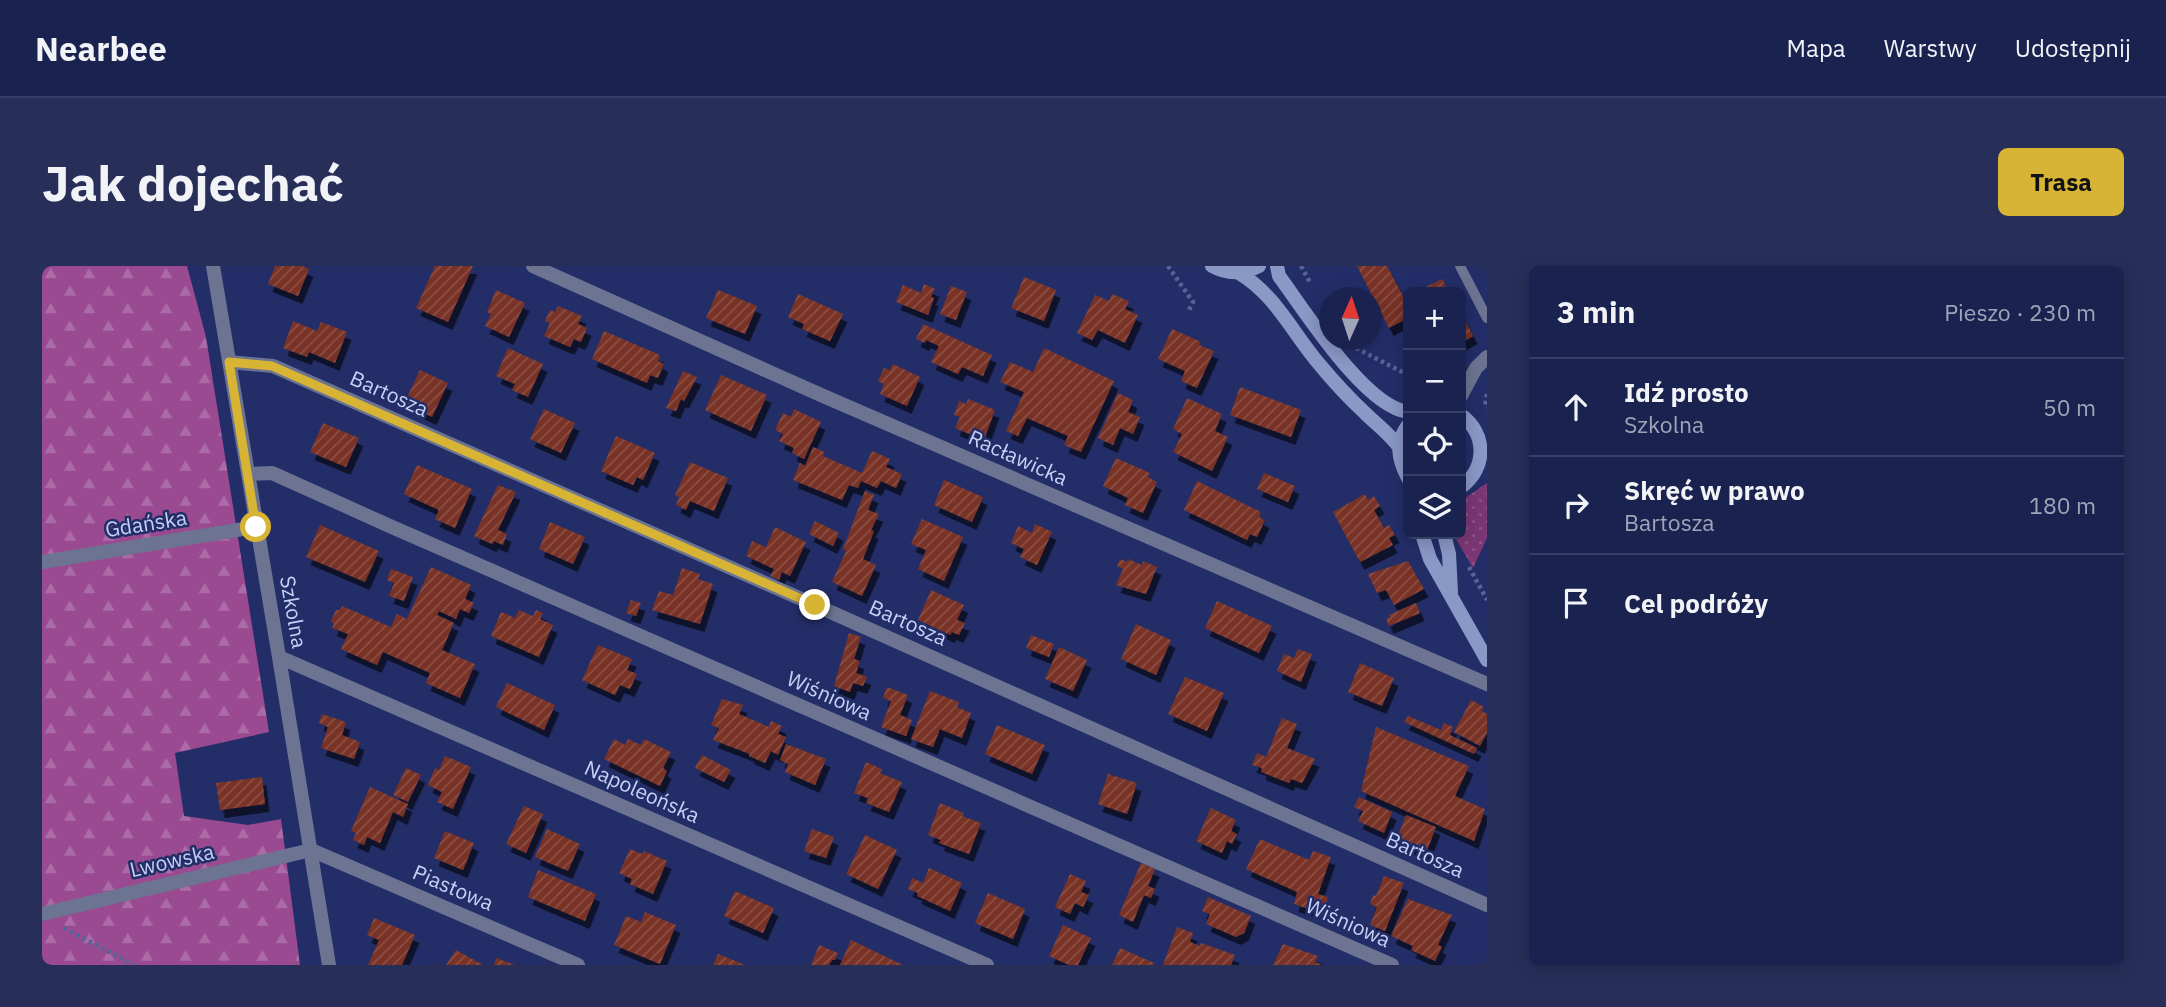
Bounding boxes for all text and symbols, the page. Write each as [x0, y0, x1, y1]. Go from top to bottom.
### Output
text: Nearbee [35, 27, 167, 70]
text: Mapa [1787, 32, 1846, 64]
text: Warstwy [1884, 32, 1977, 64]
text: Udostępnij [2015, 32, 2131, 64]
button: Trasa [1998, 148, 2124, 216]
text: Jak dojechać [42, 151, 344, 214]
north arrow [1319, 287, 1382, 350]
map controls [1403, 287, 1466, 539]
button: + [1403, 287, 1466, 350]
text: 3 min [1557, 292, 1635, 331]
text: Pieszo · 230 m [1944, 297, 2096, 327]
button: − [1403, 350, 1466, 413]
street label: Bartosza [346, 363, 433, 423]
text: Idź prosto [1624, 375, 1749, 409]
icon: ahead [1557, 388, 1595, 426]
text: 50 m [2043, 392, 2096, 422]
text: Szkolna [1624, 409, 1704, 439]
button: locate [1403, 413, 1466, 476]
street label: Racławicka [964, 423, 1073, 491]
text: Skręć w prawo [1624, 473, 1805, 507]
button: layers [1403, 476, 1466, 539]
icon: right [1557, 486, 1595, 524]
text: 180 m [2029, 490, 2096, 520]
street label: Gdańska [103, 503, 189, 543]
text: Bartosza [1624, 507, 1715, 537]
route start [240, 511, 271, 542]
street label: Szkolna [274, 573, 314, 650]
icon: arrive [1557, 584, 1595, 622]
text: Cel podróży [1624, 586, 1768, 620]
route end [799, 589, 830, 620]
street label: Bartosza [865, 592, 952, 652]
street label: Wiśniowa [783, 664, 876, 726]
street label: Napoleońska [580, 753, 704, 829]
street label: Bartosza [1382, 824, 1469, 884]
street label: Lwowska [127, 837, 217, 883]
street label: Piastowa [409, 858, 498, 917]
street label: Wiśniowa [1302, 891, 1395, 953]

